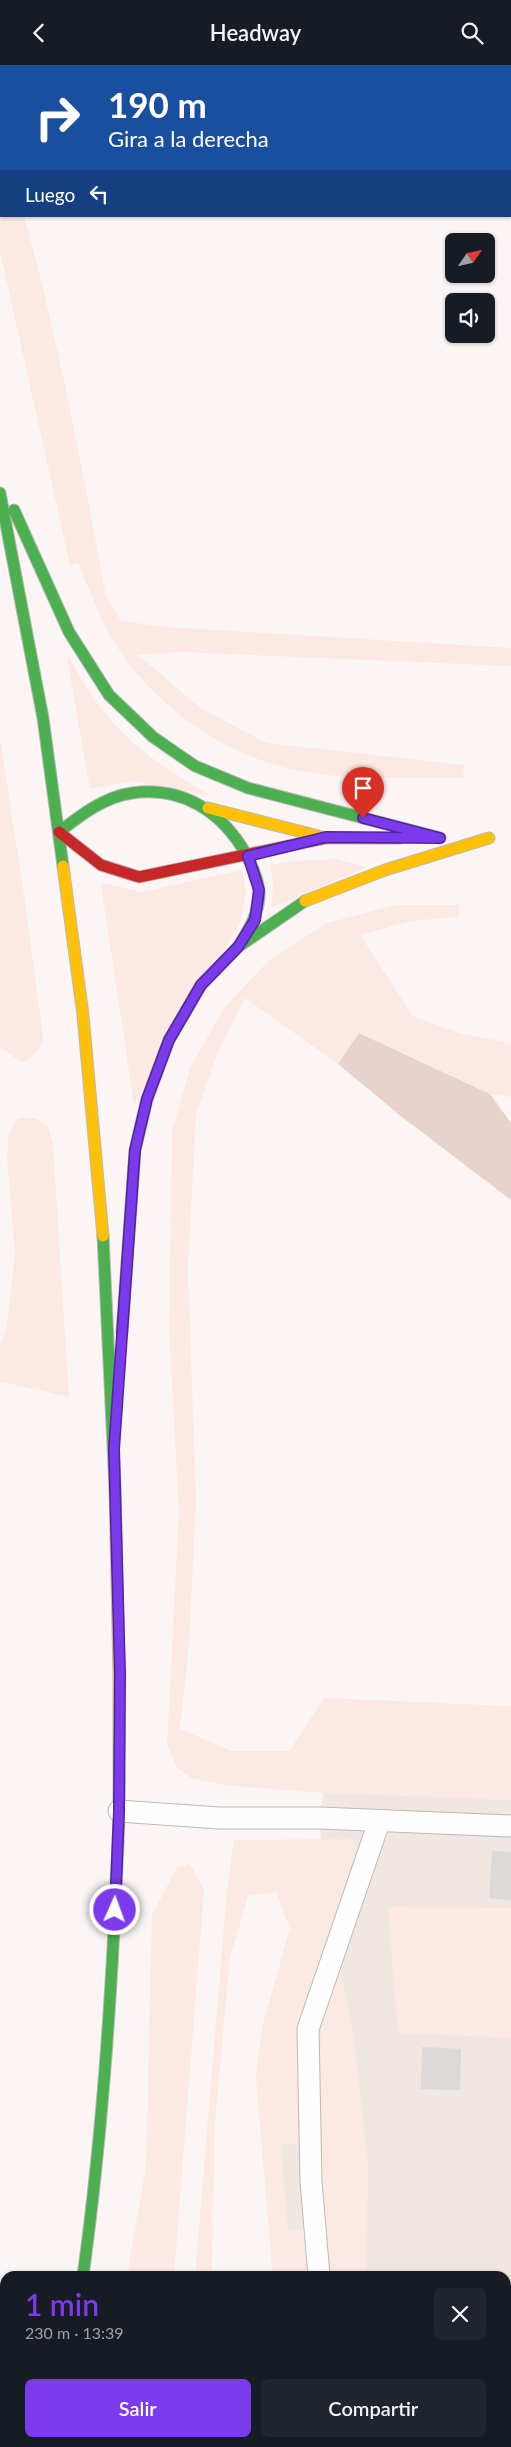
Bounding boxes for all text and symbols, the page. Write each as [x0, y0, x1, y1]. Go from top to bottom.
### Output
icon: back [25, 19, 53, 47]
text: Headway [210, 19, 301, 46]
icon: search [458, 19, 486, 47]
text: 190 m [108, 83, 207, 125]
icon: right [25, 85, 90, 150]
text: Gira a la derecha [108, 125, 269, 152]
icon: left [85, 180, 113, 208]
text: Luego [25, 183, 75, 206]
north arrow [445, 233, 495, 283]
map controls [445, 233, 495, 343]
button: sound [445, 293, 495, 343]
pin [342, 767, 384, 818]
icon: arrive [349, 774, 377, 802]
position arrow [88, 1883, 140, 1935]
text: 1 min [25, 2286, 99, 2322]
button: close [434, 2288, 486, 2340]
text: 230 m · 13:39 [25, 2323, 124, 2342]
button: Salir [25, 2379, 251, 2437]
button: Compartir [261, 2379, 486, 2437]

